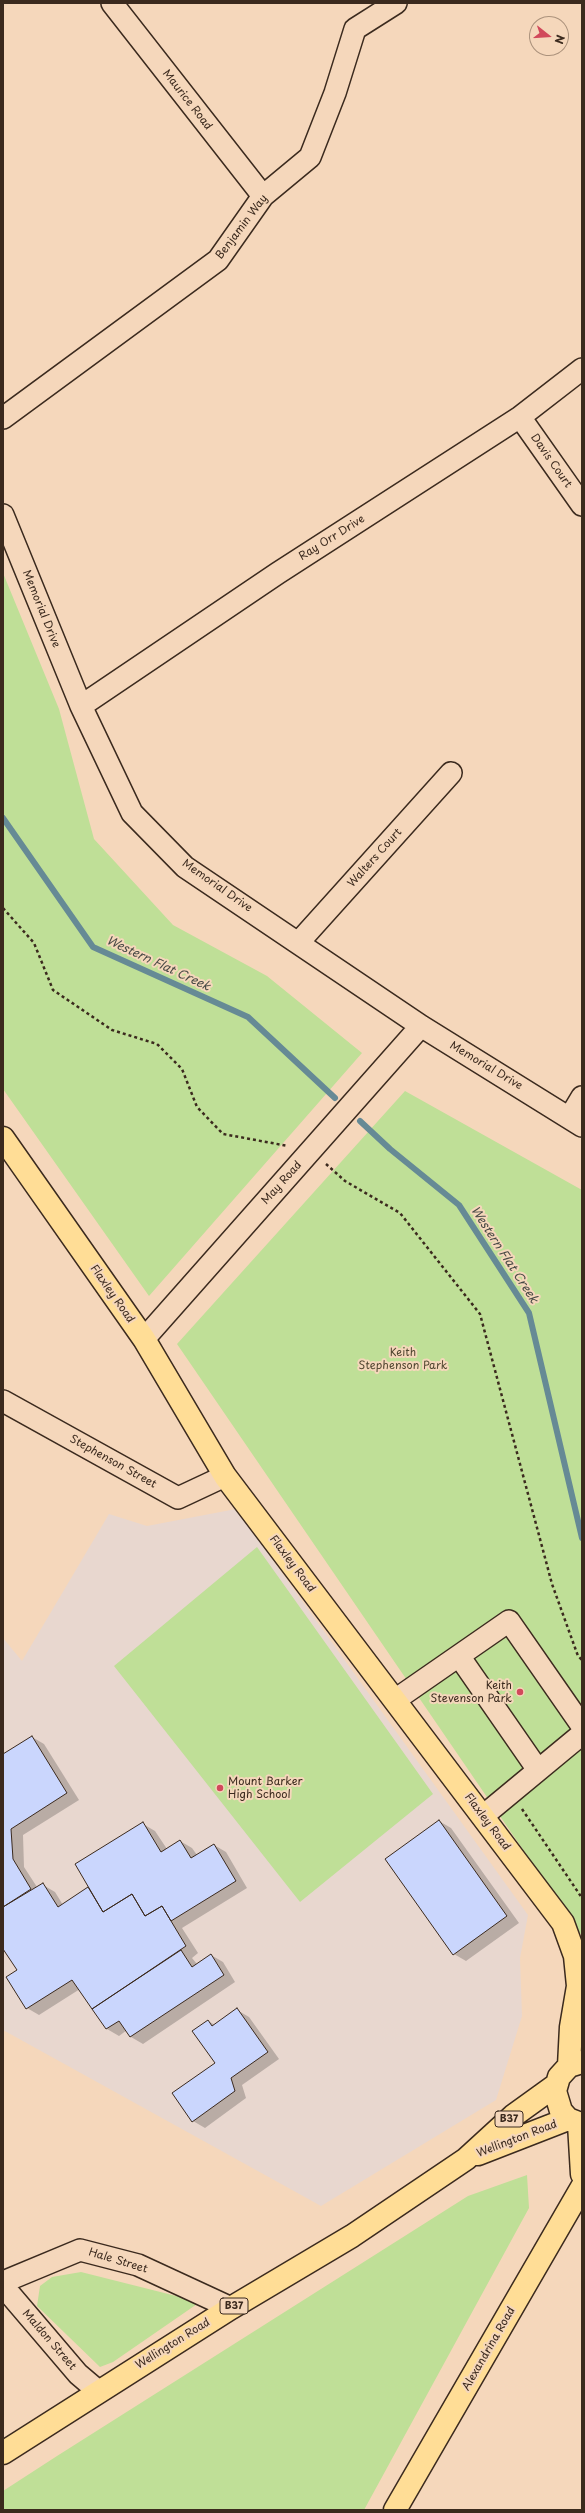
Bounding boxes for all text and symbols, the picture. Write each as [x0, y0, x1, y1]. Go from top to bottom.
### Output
north arrow [529, 16, 569, 56]
text: N [551, 33, 569, 46]
street label: Maurice Road [159, 67, 215, 133]
street label: Benjamin Way [213, 192, 271, 262]
street label: Davis Court [528, 431, 574, 491]
street label: Ray Orr Drive [297, 513, 367, 563]
street label: Memorial Drive [19, 568, 63, 650]
street label: Walters Court [345, 826, 405, 890]
street label: Memorial Drive [179, 857, 255, 915]
water label: Western Flat Creek [104, 934, 212, 994]
street label: Memorial Drive [447, 1039, 525, 1093]
street label: May Road [259, 1159, 305, 1207]
water label: Western Flat Creek [467, 1204, 541, 1306]
street label: Flaxley Road [87, 1262, 137, 1326]
park label: Keith Stephenson Park [359, 1346, 447, 1372]
street label: Stephenson Street [67, 1433, 159, 1491]
street label: Flaxley Road [266, 1533, 318, 1595]
place label: Keith Stevenson Park [430, 1679, 512, 1705]
marker: Keith Stevenson Park [515, 1687, 525, 1697]
place label: Mount Barker High School [228, 1775, 303, 1801]
marker: Mount Barker High School [215, 1783, 225, 1793]
street label: Flaxley Road [461, 1791, 513, 1853]
road number: B37 [495, 2111, 523, 2127]
street label: Wellington Road [475, 2118, 559, 2160]
street label: Hale Street [87, 2246, 149, 2276]
road number: B37 [220, 2298, 248, 2314]
street label: Alexandrina Road [460, 2305, 518, 2393]
street label: Maldon Street [19, 2307, 79, 2373]
street label: Wellington Road [133, 2316, 213, 2372]

